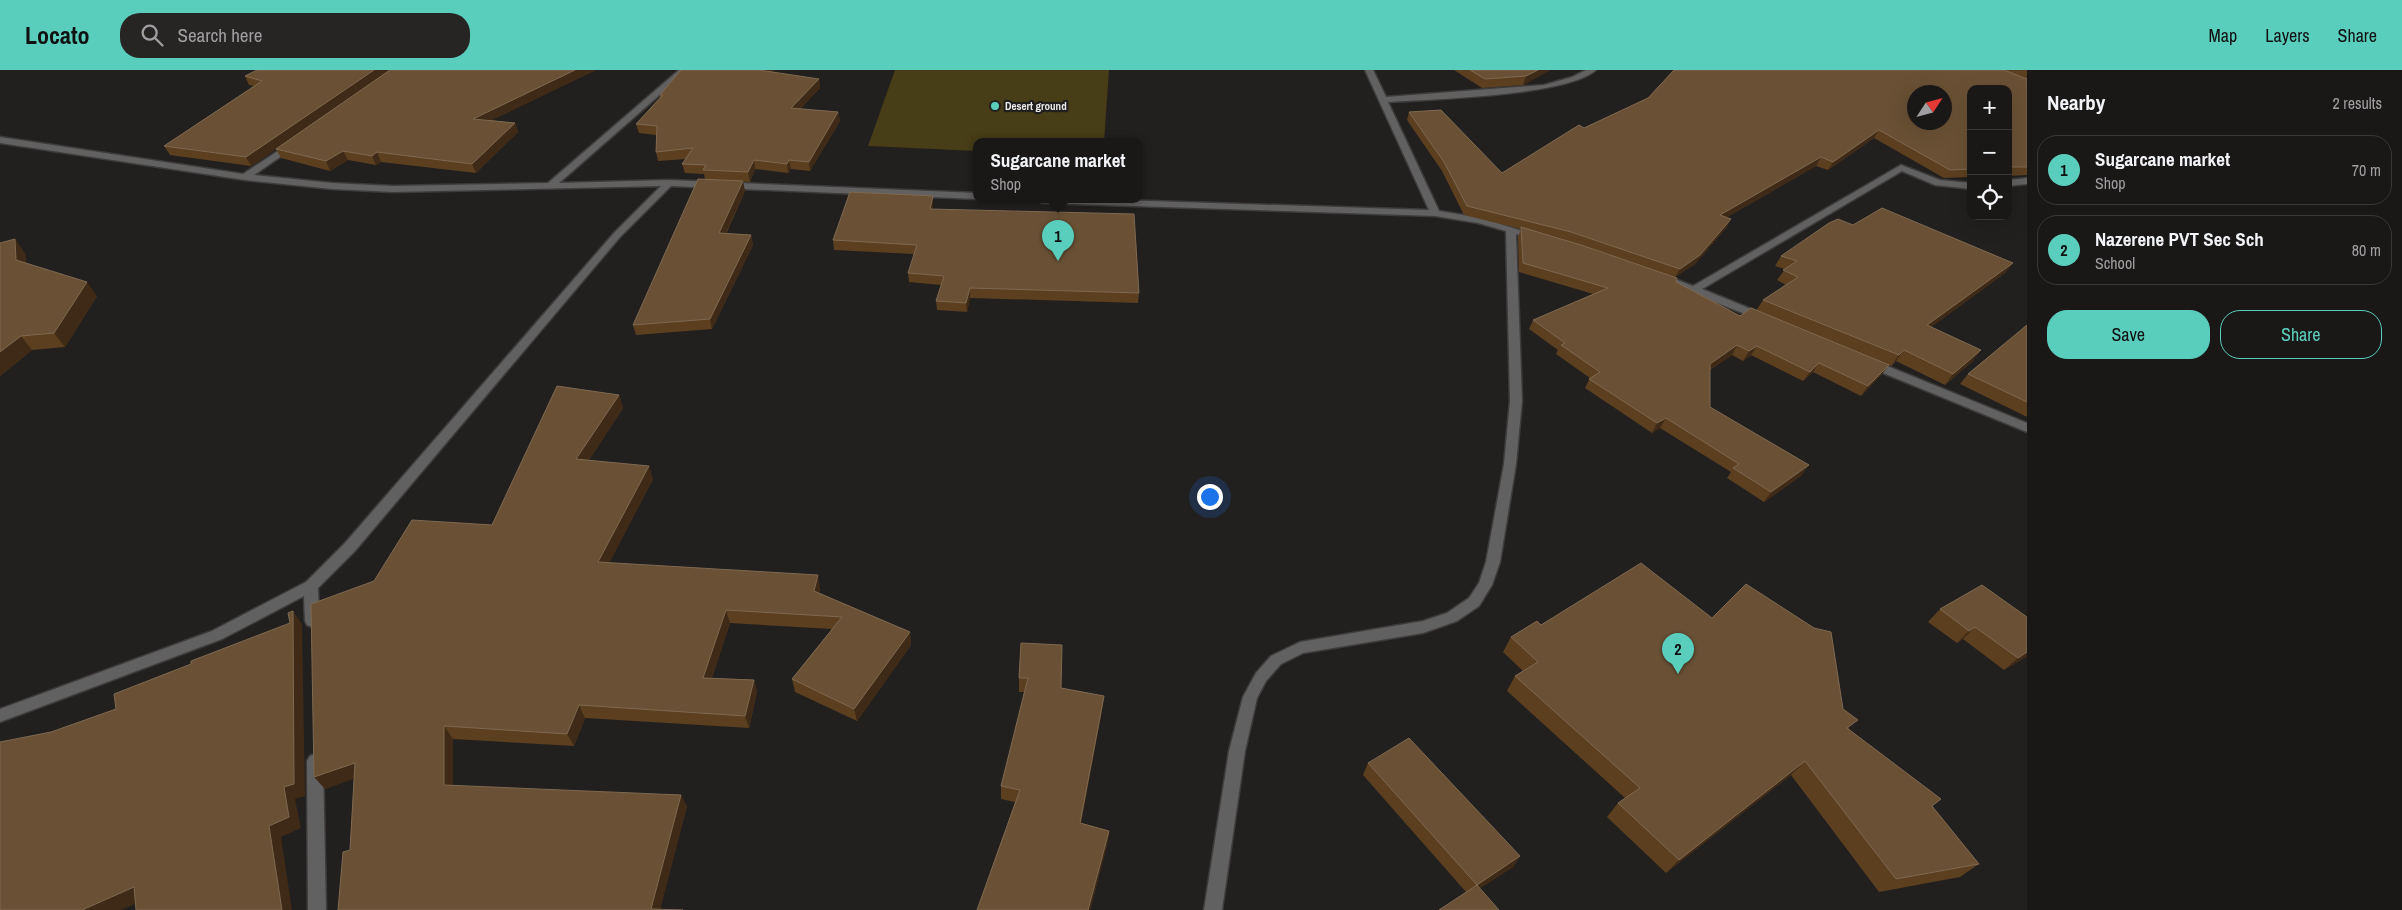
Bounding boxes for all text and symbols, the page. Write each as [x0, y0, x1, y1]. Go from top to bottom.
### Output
search box [120, 13, 470, 58]
text: Locato [25, 19, 90, 51]
icon: search [138, 21, 166, 49]
text: Search here [178, 22, 262, 48]
text: Map [2209, 23, 2237, 48]
text: Layers [2265, 23, 2310, 48]
text: Share [2338, 23, 2377, 48]
north arrow [1907, 85, 1952, 130]
map controls [1967, 85, 2012, 220]
button: + [1967, 85, 2012, 130]
text: Nearby [2047, 88, 2105, 117]
text: 2 results [2332, 92, 2382, 114]
place label: Desert ground [1005, 99, 1067, 113]
marker: Desert ground [989, 100, 1001, 112]
button: − [1967, 130, 2012, 175]
popup [973, 138, 1143, 203]
text: Sugarcane market [2095, 146, 2230, 172]
text: Sugarcane market [990, 147, 1126, 173]
text: 1 [2060, 159, 2068, 181]
text: 70 m [2352, 159, 2381, 181]
text: Shop [2095, 172, 2126, 194]
text: Shop [990, 173, 1021, 195]
button: locate [1967, 175, 2012, 220]
pin: 1 [1042, 220, 1074, 261]
text: Nazerene PVT Sec Sch [2095, 226, 2264, 252]
text: 2 [2060, 239, 2068, 261]
text: 80 m [2352, 239, 2381, 261]
text: School [2095, 252, 2135, 274]
button: Save [2047, 310, 2210, 359]
button: Share [2220, 310, 2382, 359]
your location [1197, 484, 1223, 510]
pin: 2 [1662, 633, 1694, 674]

